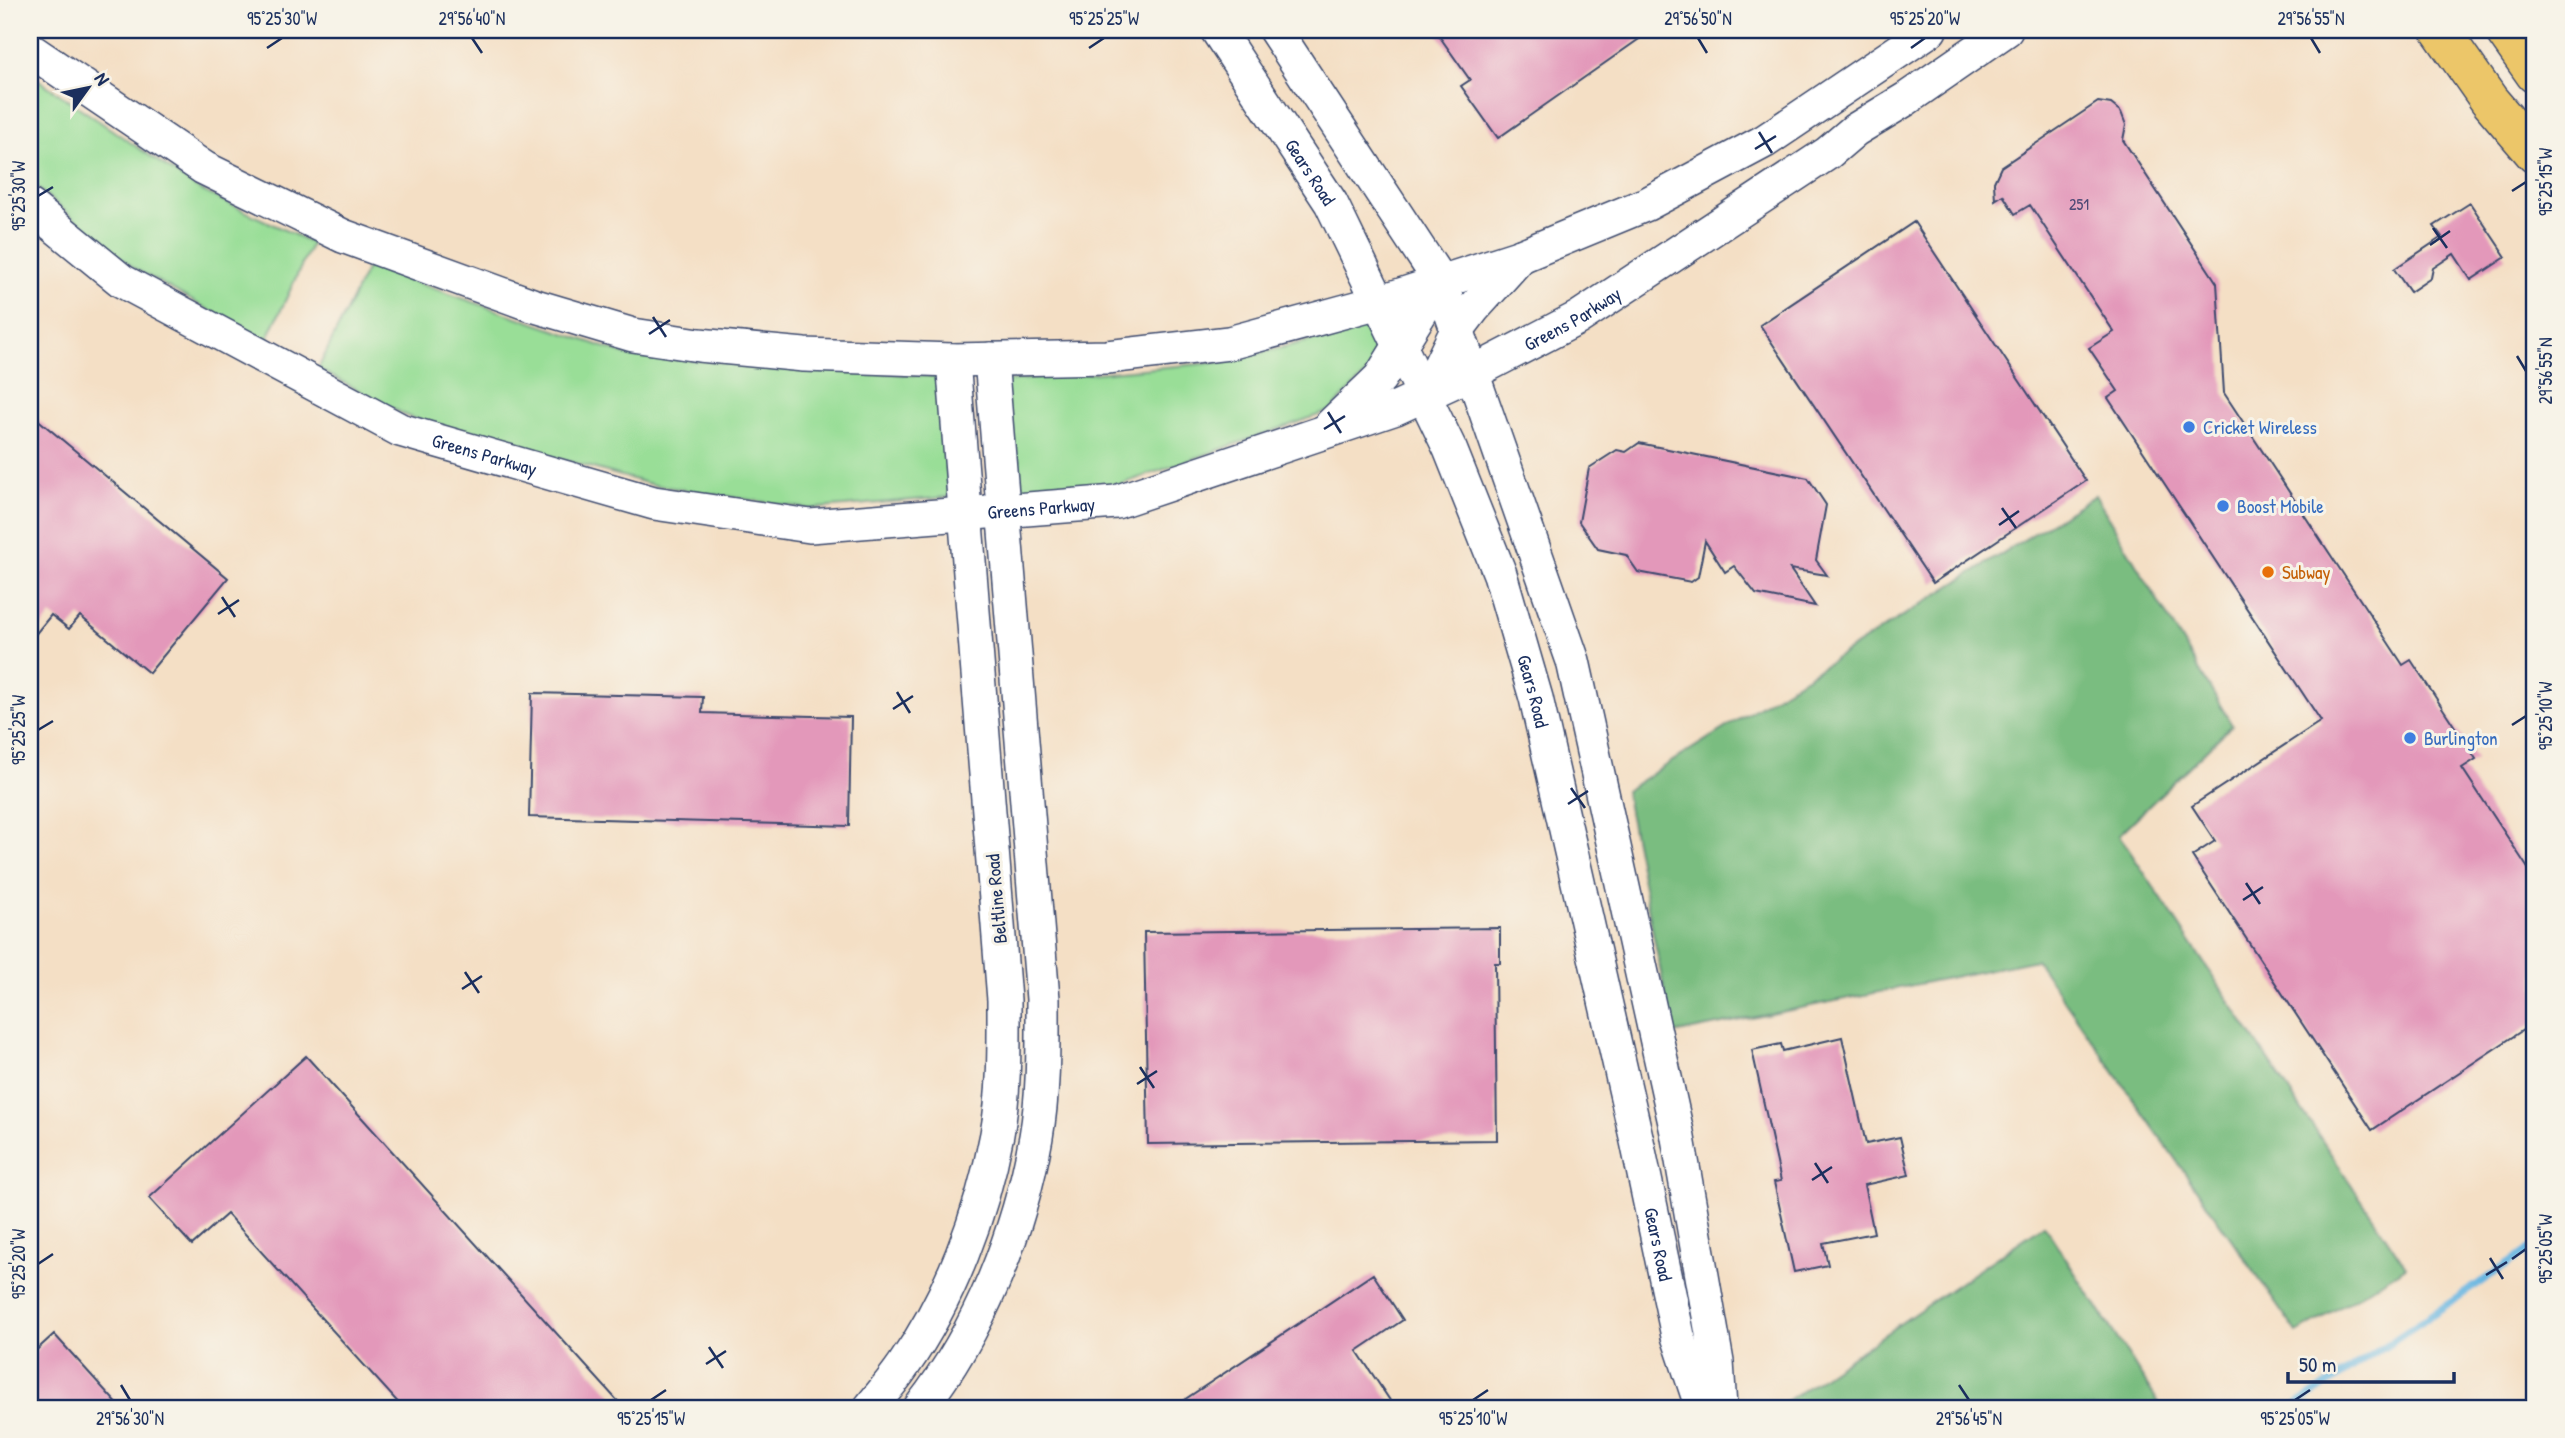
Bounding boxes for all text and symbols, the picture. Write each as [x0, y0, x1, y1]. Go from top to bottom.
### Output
text: 95°25'30"W [247, 6, 317, 31]
text: 29°56'40"N [439, 6, 505, 31]
text: 95°25'25"W [1069, 6, 1139, 31]
text: 29°56'50"N [1664, 6, 1732, 31]
text: 95°25'20"W [1890, 6, 1960, 31]
text: 29°56'55"N [2277, 6, 2345, 31]
north arrow [52, 52, 122, 122]
text: N [89, 67, 116, 90]
street label: Gears Road [1279, 134, 1342, 211]
text: 95°25'15"W [2533, 148, 2558, 216]
text: 95°25'30"W [6, 161, 31, 231]
house number: 251 [2069, 193, 2089, 215]
street label: Greens Parkway [1519, 280, 1626, 357]
text: 29°56'55"N [2533, 337, 2558, 405]
place label: Cricket Wireless [2203, 414, 2317, 440]
marker: Cricket Wireless [2181, 419, 2197, 435]
street label: Greens Parkway [429, 427, 540, 482]
street label: Greens Parkway [986, 491, 1096, 525]
place label: Boost Mobile [2237, 493, 2324, 519]
marker: Boost Mobile [2215, 498, 2231, 514]
place label: Subway [2282, 559, 2330, 585]
marker: Subway [2260, 564, 2276, 580]
street label: Gears Road [1511, 652, 1555, 731]
text: 95°25'10"W [2533, 682, 2558, 750]
text: 95°25'25"W [6, 695, 31, 765]
place label: Burlington [2424, 725, 2498, 751]
marker: Burlington [2402, 730, 2418, 746]
street label: Beltline Road [979, 853, 1013, 945]
street label: Gears Road [1638, 1205, 1679, 1284]
text: 95°25'05"W [2533, 1214, 2558, 1284]
text: 95°25'20"W [6, 1229, 31, 1299]
scale bar [2288, 1340, 2455, 1384]
text: 50 m [2299, 1350, 2336, 1379]
text: 29°56'30"N [96, 1406, 164, 1431]
text: 95°25'15"W [617, 1406, 685, 1431]
text: 95°25'10"W [1439, 1406, 1507, 1431]
text: 29°56'45"N [1936, 1406, 2002, 1431]
text: 95°25'05"W [2260, 1406, 2330, 1431]

